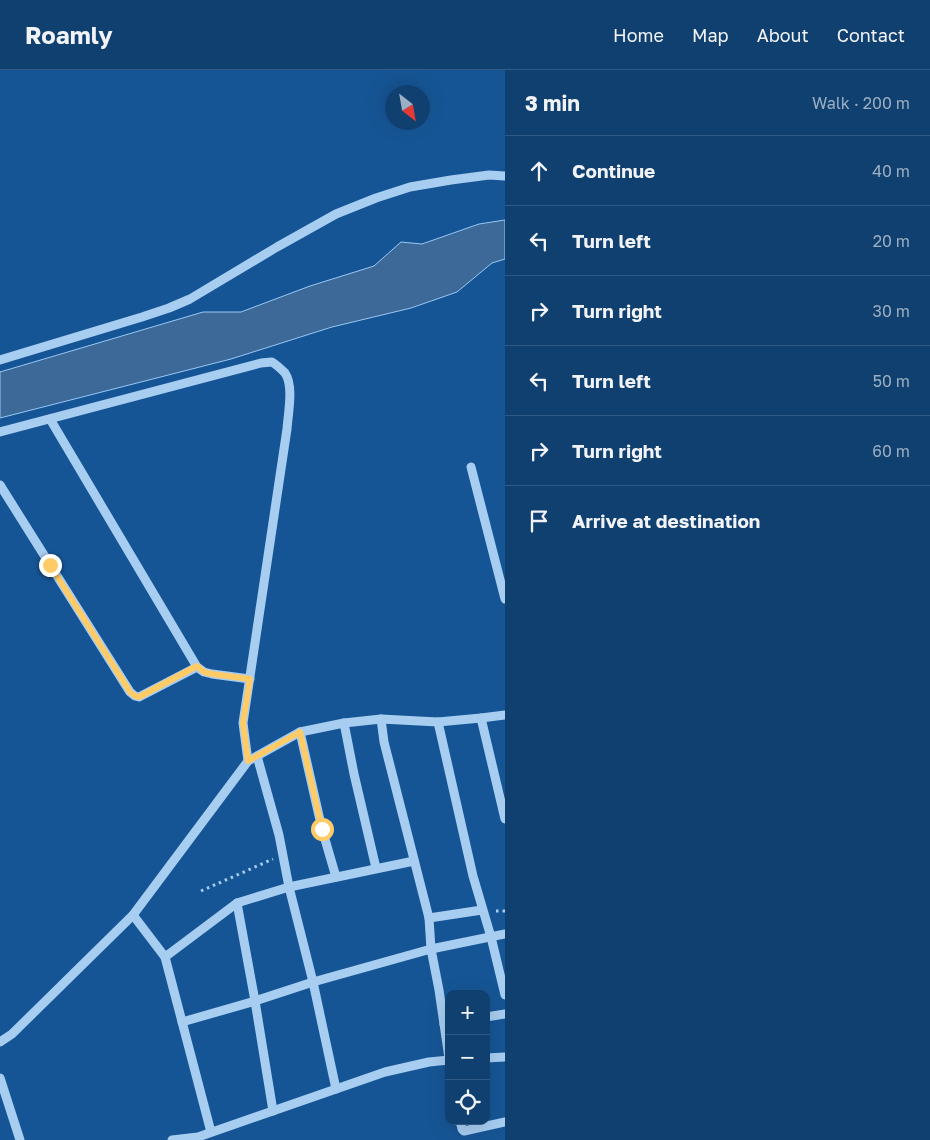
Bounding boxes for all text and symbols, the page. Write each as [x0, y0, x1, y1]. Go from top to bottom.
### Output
text: Roamly [25, 20, 113, 49]
text: Home [613, 24, 664, 46]
text: Map [692, 24, 729, 46]
text: About [757, 24, 809, 46]
text: Contact [837, 24, 905, 46]
north arrow [385, 85, 430, 130]
text: 3 min [525, 90, 580, 116]
text: Walk · 200 m [812, 93, 910, 113]
icon: ahead [525, 157, 553, 185]
text: Continue [572, 159, 655, 182]
text: 40 m [872, 161, 910, 181]
icon: left [525, 227, 553, 255]
text: Turn left [572, 229, 651, 252]
text: 20 m [873, 231, 910, 251]
icon: right [525, 297, 553, 325]
text: Turn right [572, 299, 662, 322]
text: 30 m [873, 301, 910, 321]
icon: left [525, 367, 553, 395]
text: Turn left [572, 369, 651, 392]
text: 50 m [873, 371, 910, 391]
icon: right [525, 437, 553, 465]
text: Turn right [572, 439, 662, 462]
text: 60 m [872, 441, 910, 461]
icon: arrive [525, 507, 553, 535]
text: Arrive at destination [572, 509, 760, 532]
route end [39, 554, 62, 577]
route start [311, 818, 334, 841]
map controls [445, 990, 490, 1125]
button: + [445, 990, 490, 1035]
button: − [445, 1035, 490, 1080]
button: locate [445, 1080, 490, 1125]

